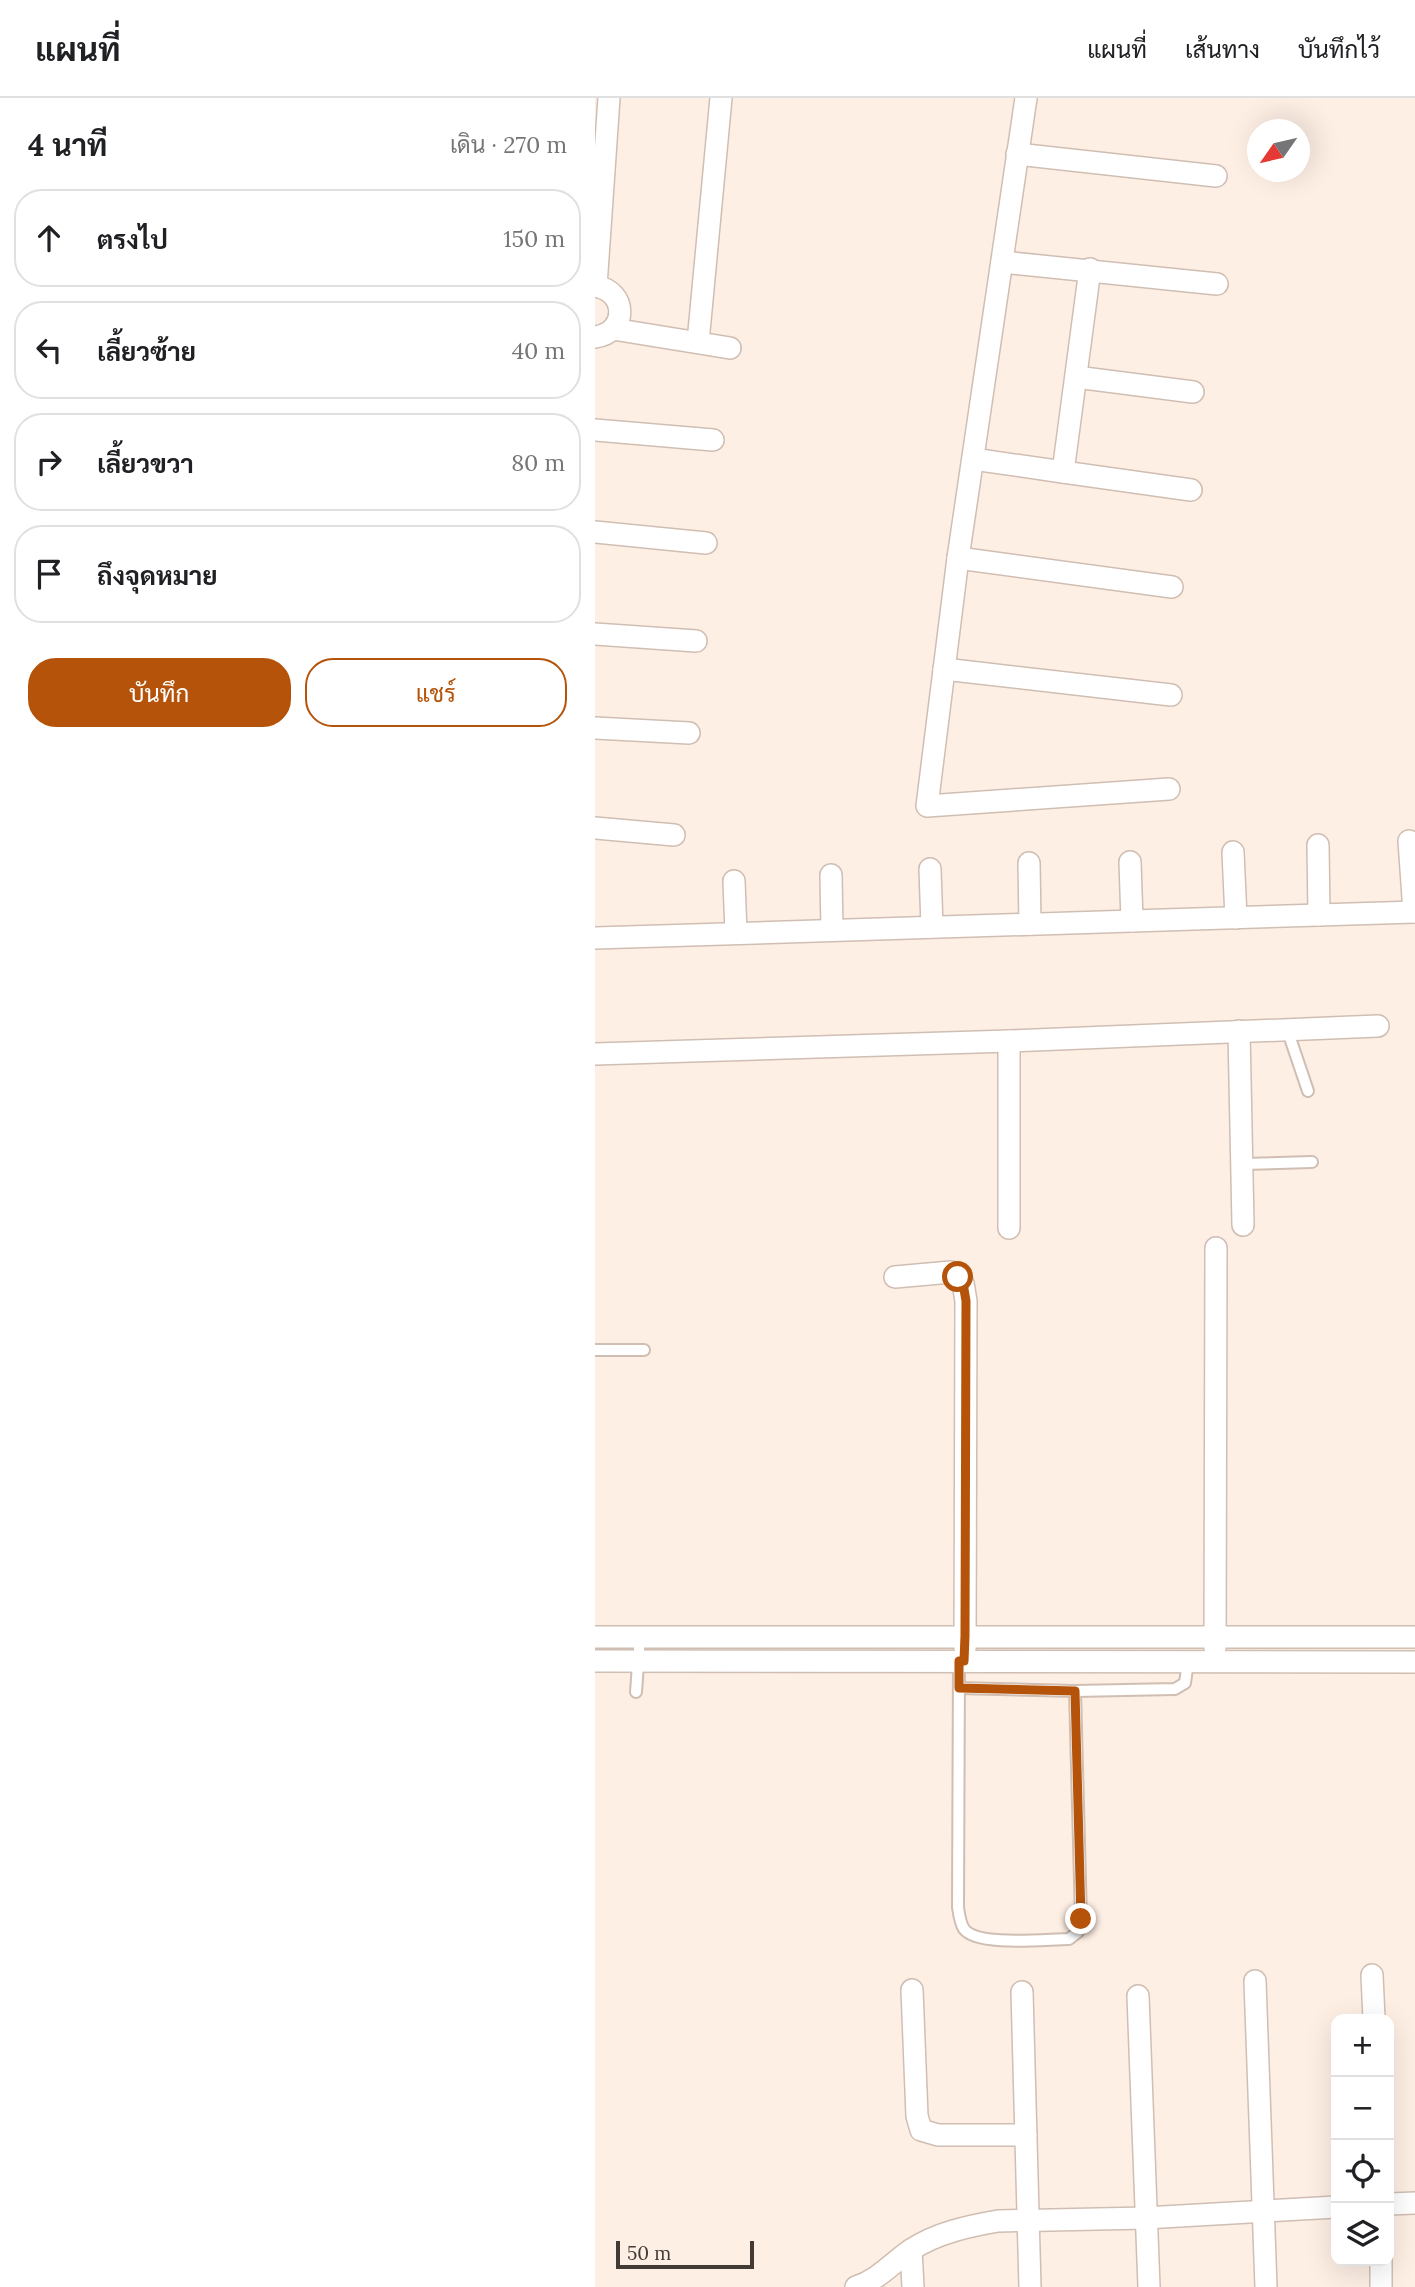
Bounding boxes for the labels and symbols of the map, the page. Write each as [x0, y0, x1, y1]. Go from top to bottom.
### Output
north arrow [1247, 119, 1310, 182]
route start [942, 1261, 973, 1292]
route end [1065, 1903, 1096, 1934]
scale bar [616, 2238, 754, 2270]

